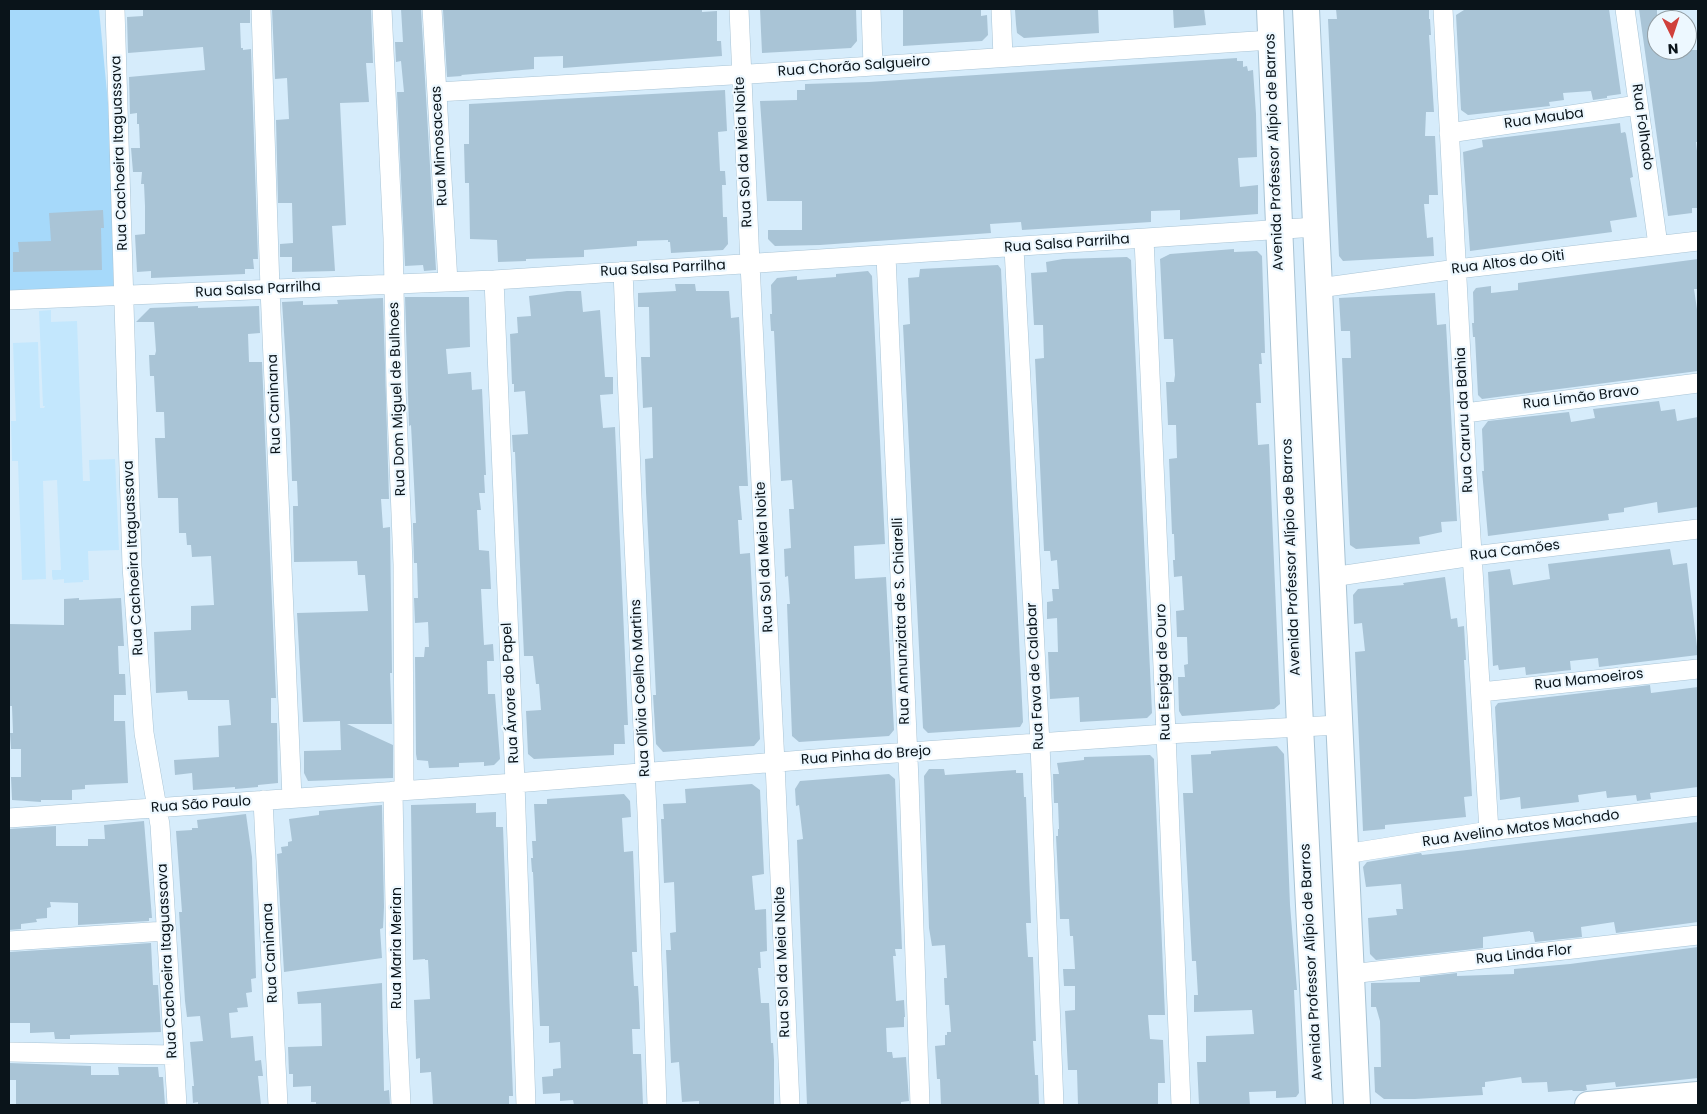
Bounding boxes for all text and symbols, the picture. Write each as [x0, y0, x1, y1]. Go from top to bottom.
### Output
north arrow [1647, 10, 1697, 60]
street label: Avenida Professor Alípio de Barros [1262, 33, 1288, 271]
text: N [1667, 39, 1679, 59]
street label: Rua Chorão Salgueiro [777, 53, 931, 81]
street label: Rua Cachoeira Itaguassava [108, 55, 132, 251]
street label: Rua Sol da Meia Noite [732, 76, 756, 228]
street label: Rua Folhado [1628, 83, 1656, 171]
street label: Rua Mimosaceas [428, 86, 452, 206]
street label: Rua Mauba [1503, 105, 1585, 133]
street label: Rua Salsa Parrilha [1004, 231, 1130, 257]
street label: Rua Altos do Oiti [1450, 248, 1566, 278]
street label: Rua Salsa Parrilha [600, 257, 726, 281]
street label: Rua Salsa Parrilha [195, 278, 321, 302]
street label: Rua Dom Miguel de Bulhoes [386, 302, 410, 496]
street label: Rua Caruru da Bahia [1453, 347, 1477, 493]
street label: Rua Caninana [265, 354, 285, 454]
street label: Rua Limão Bravo [1522, 383, 1640, 413]
street label: Avenida Professor Alípio de Barros [1279, 438, 1305, 676]
street label: Rua Cachoeira Itaguassava [121, 460, 147, 656]
street label: Rua Sol da Meia Noite [753, 481, 777, 633]
street label: Rua Annunziata de S. Chiarelli [890, 517, 914, 725]
street label: Rua Camões [1469, 537, 1561, 565]
street label: Rua Olívia Coelho Martins [628, 599, 654, 777]
street label: Rua Fava de Calabar [1024, 602, 1048, 750]
street label: Rua Espiga de Ouro [1153, 603, 1175, 741]
street label: Rua Árvore do Papel [499, 622, 523, 764]
street label: Rua Mamoeiros [1534, 666, 1644, 694]
street label: Rua Pinha do Brejo [800, 743, 932, 769]
street label: Rua São Paulo [151, 793, 251, 817]
street label: Rua Avelino Matos Machado [1421, 807, 1621, 851]
street label: Avenida Professor Alípio de Barros [1297, 843, 1327, 1081]
street label: Rua Cachoeira Itaguassava [155, 863, 181, 1059]
street label: Rua Sol da Meia Noite [772, 886, 794, 1038]
street label: Rua Maria Merian [389, 887, 405, 1009]
street label: Rua Caninana [260, 903, 282, 1003]
street label: Rua Linda Flor [1475, 942, 1573, 968]

